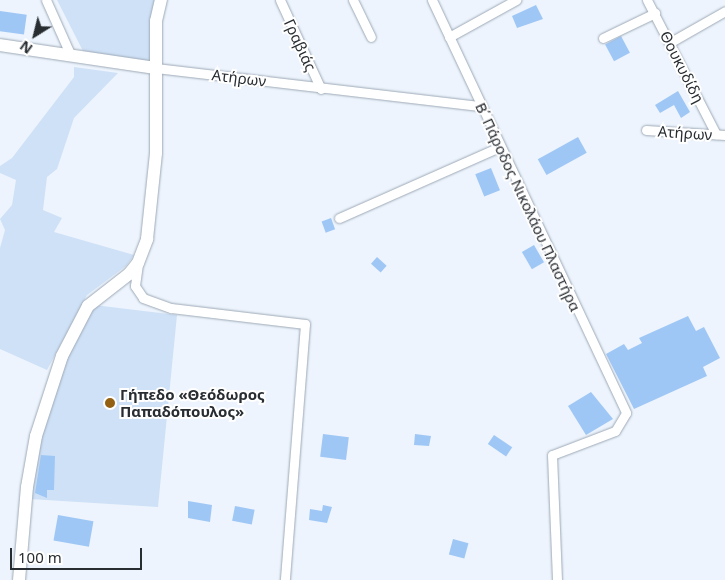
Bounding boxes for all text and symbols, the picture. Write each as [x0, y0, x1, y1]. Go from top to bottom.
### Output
north arrow [10, 10, 60, 60]
street label: Γραβιάς [280, 16, 320, 74]
street label: Θουκυδίδη [656, 28, 708, 106]
text: N [16, 37, 36, 59]
street label: Ατήρων [211, 66, 267, 90]
street label: Β΄ Πάροδος Νικολάου Πλαστήρα [472, 100, 584, 314]
street label: Ατήρων [657, 122, 713, 144]
place label: Γήπεδο «Θεόδωρος Παπαδόπουλος» [120, 385, 265, 420]
marker: Γήπεδο «Θεόδωρος Παπαδόπουλος» [104, 397, 116, 409]
scale bar [12, 538, 145, 570]
text: 100 m [18, 547, 62, 567]

